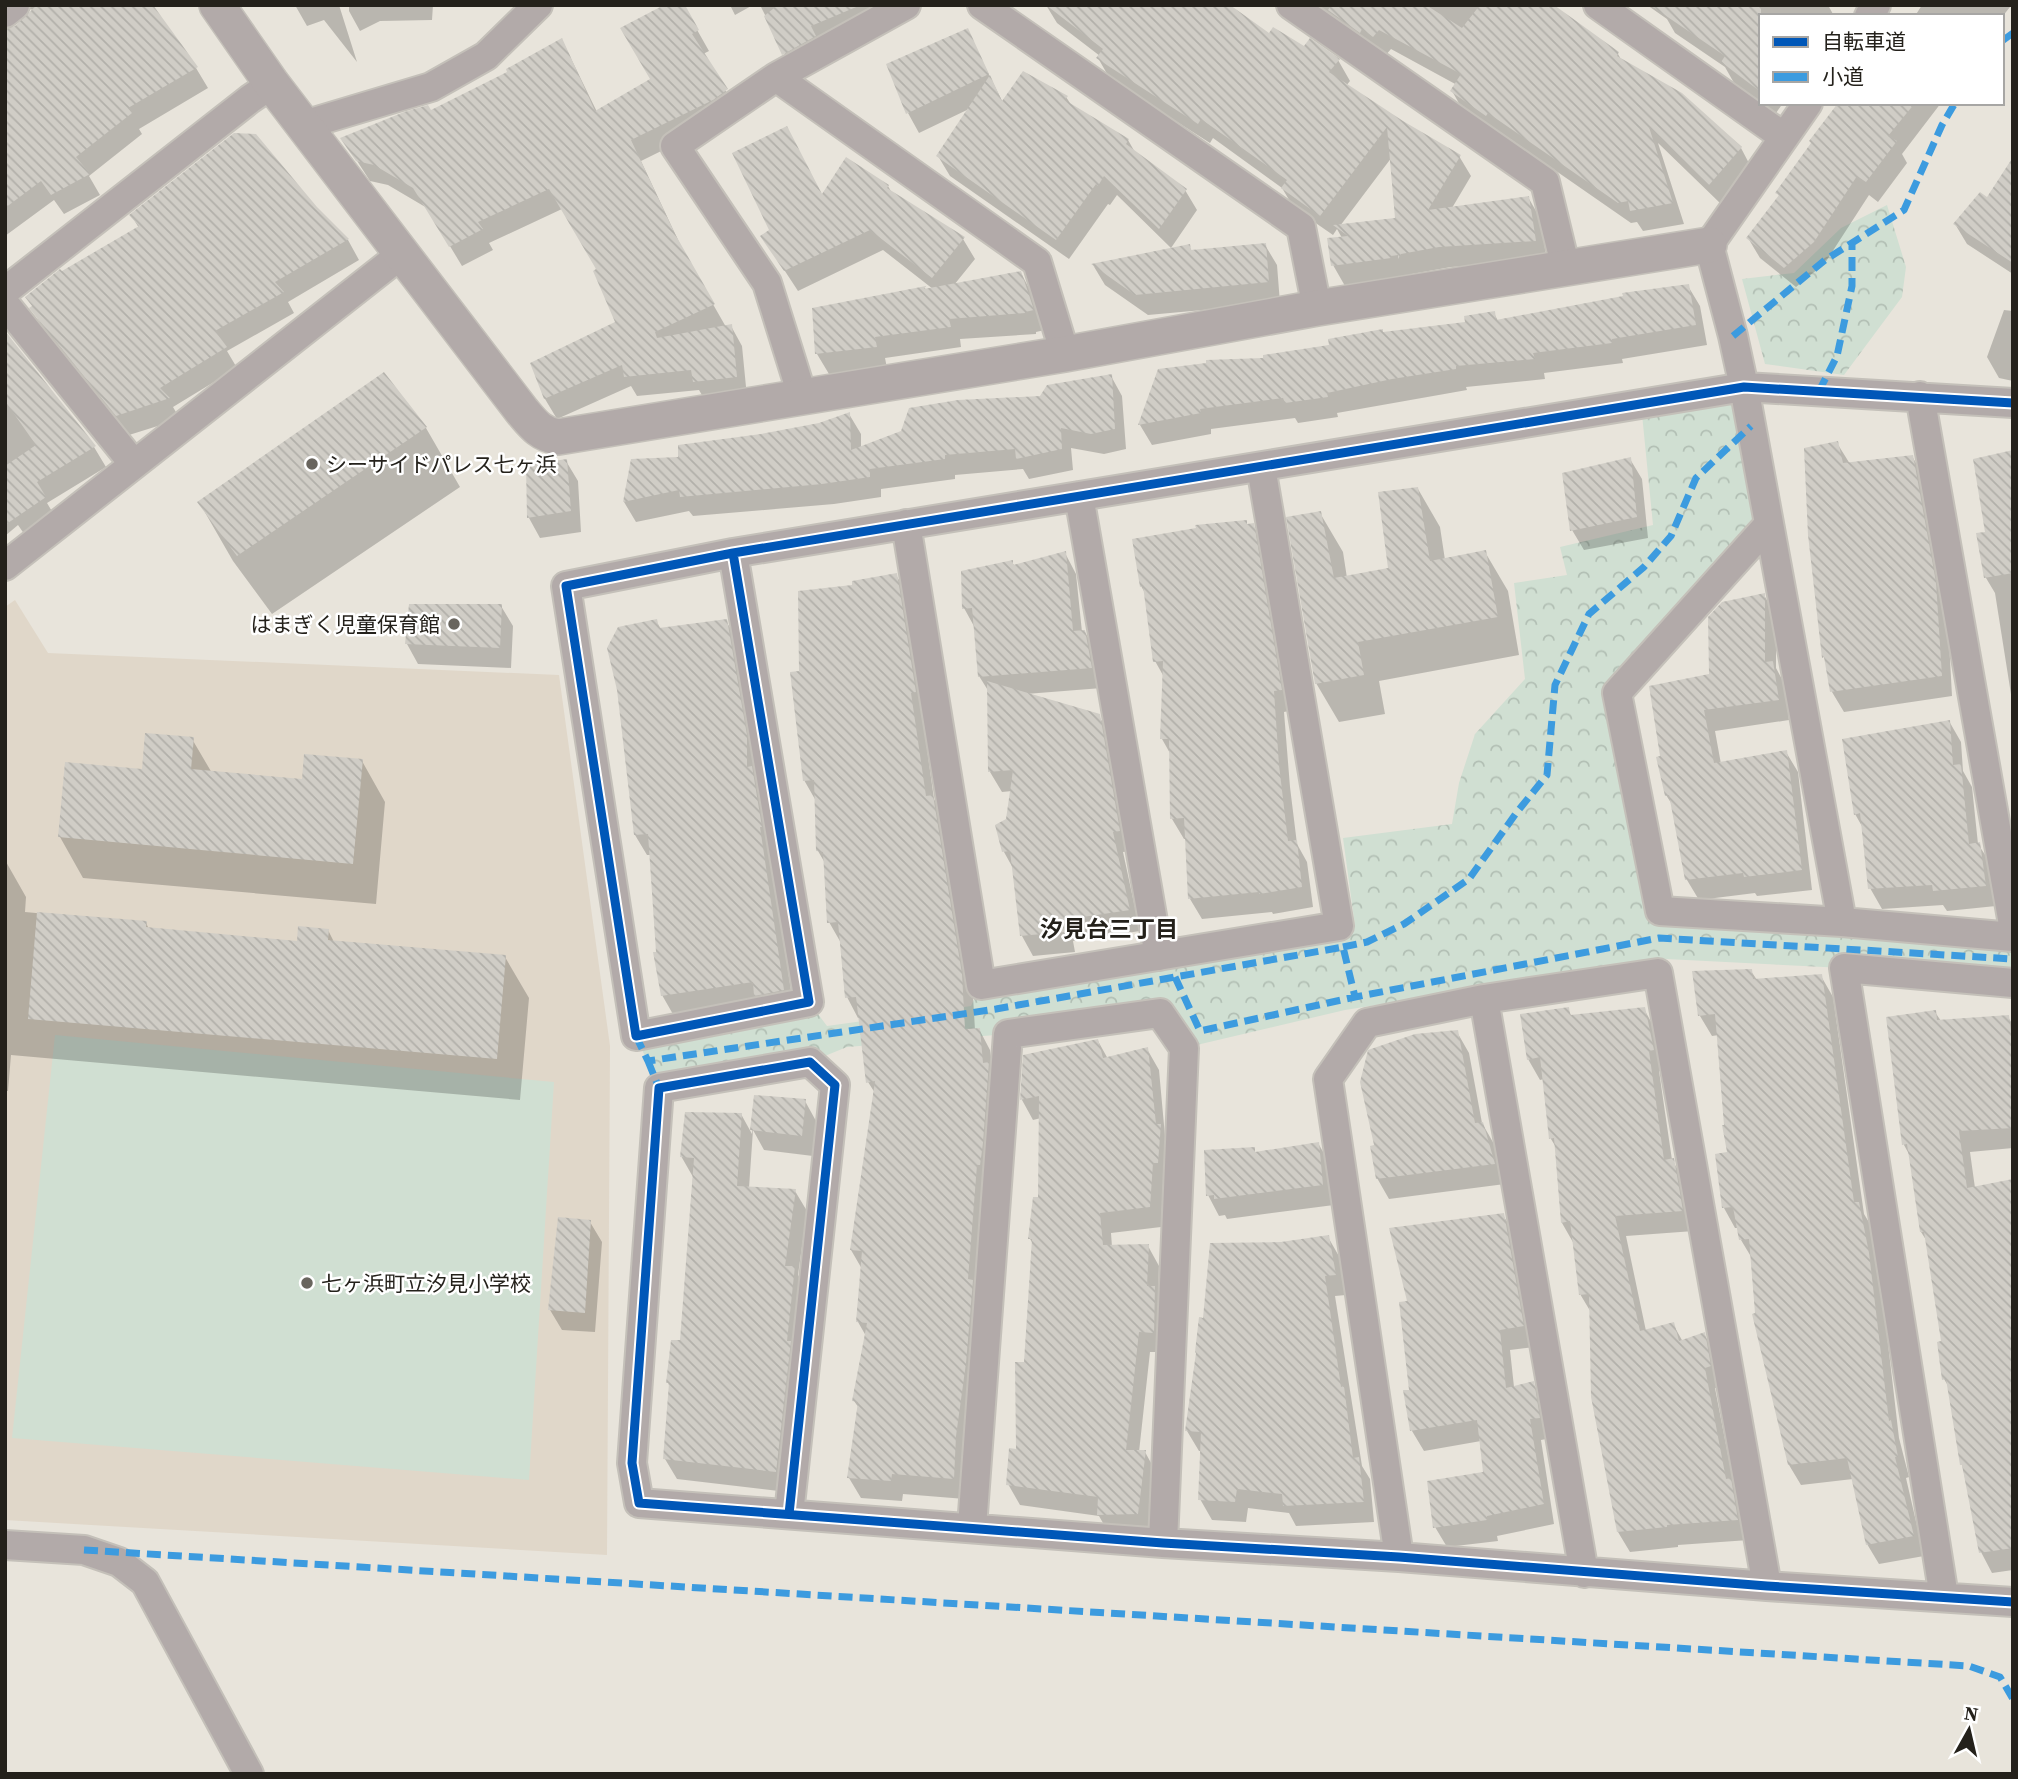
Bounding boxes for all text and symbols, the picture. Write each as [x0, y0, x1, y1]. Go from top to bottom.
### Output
legend [1759, 14, 2004, 105]
text: 自転車道 [1822, 27, 1906, 56]
text: 小道 [1822, 62, 1864, 91]
place label: シーサイドパレス七ヶ浜 [326, 450, 557, 479]
marker: シーサイドパレス七ヶ浜 [304, 456, 320, 472]
place label: はまぎく児童保育館 [251, 610, 440, 639]
marker: はまぎく児童保育館 [446, 616, 462, 632]
district label: 汐見台三丁目 [1040, 913, 1178, 945]
place label: 七ヶ浜町立汐見小学校 [321, 1269, 531, 1298]
marker: 七ヶ浜町立汐見小学校 [299, 1275, 315, 1291]
north arrow [1934, 1695, 2004, 1765]
text: N [1963, 1699, 1980, 1727]

